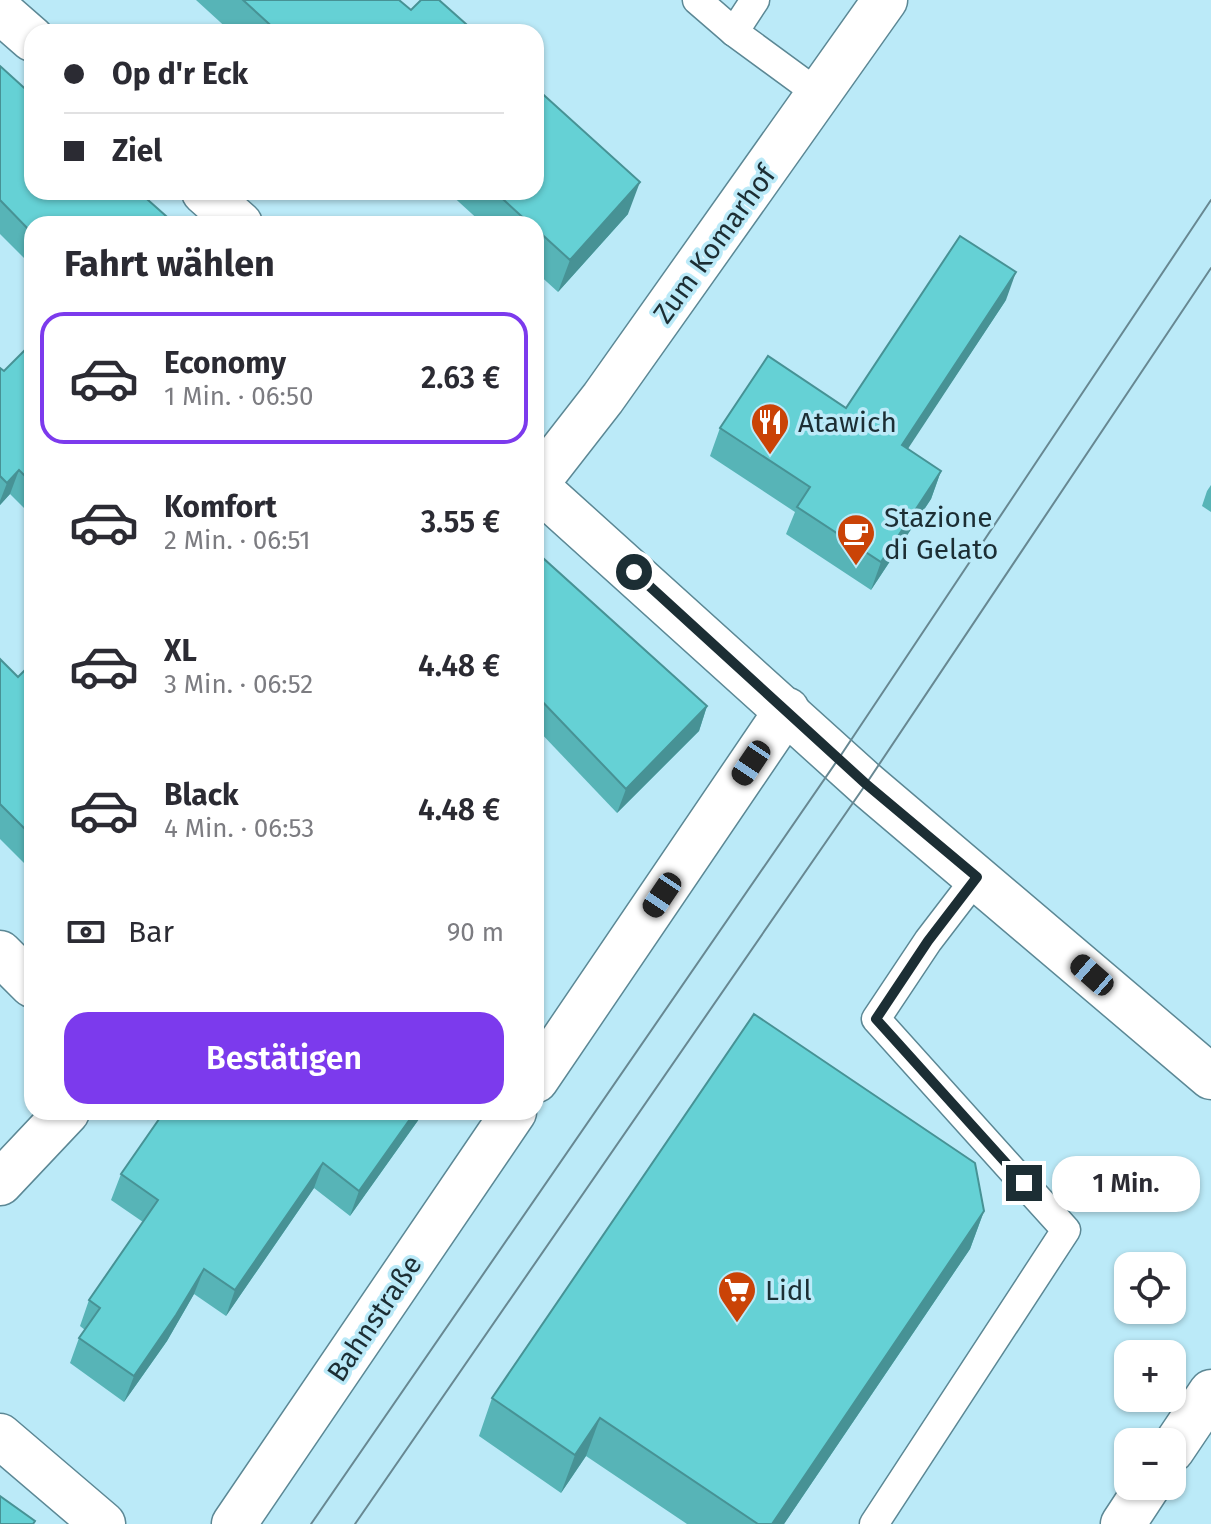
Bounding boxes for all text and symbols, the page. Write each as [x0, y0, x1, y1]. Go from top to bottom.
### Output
text: Op d'r Eck [112, 56, 248, 92]
text: Ziel [112, 133, 162, 169]
street label: Zum Komarhof [646, 157, 784, 329]
text: Fahrt wählen [64, 242, 275, 286]
icon: car [68, 342, 140, 414]
text: Economy [164, 345, 286, 381]
text: 2.63 € [421, 360, 500, 396]
text: 1 Min. · 06:50 [164, 381, 313, 412]
restaurant icon: Atawich [749, 401, 791, 456]
place label: Atawich [798, 406, 897, 439]
icon: car [68, 486, 140, 558]
text: Komfort [164, 489, 277, 525]
place label: Stazione di Gelato [884, 501, 998, 566]
text: 3.55 € [421, 504, 500, 540]
cafe icon: Stazione di Gelato [835, 512, 877, 567]
text: 2 Min. · 06:51 [164, 525, 310, 556]
route start [616, 554, 652, 590]
icon: car [68, 630, 140, 702]
text: XL [164, 633, 197, 669]
text: 4.48 € [418, 648, 500, 684]
text: 3 Min. · 06:52 [164, 669, 313, 700]
car [728, 736, 774, 790]
icon: car [68, 774, 140, 846]
text: Black [164, 777, 239, 813]
text: 4.48 € [418, 792, 500, 828]
text: 4 Min. · 06:53 [164, 813, 314, 844]
car [639, 868, 685, 922]
icon: cash [64, 910, 108, 954]
text: Bar [128, 914, 174, 950]
text: 90 m [447, 917, 504, 948]
car [1066, 950, 1118, 1000]
button: Bestätigen [64, 1012, 504, 1104]
callout: 1 Min. [1052, 1155, 1200, 1211]
route end [1006, 1165, 1042, 1201]
text: 1 Min. [1092, 1168, 1160, 1199]
street label: Bahnstraße [320, 1249, 429, 1388]
map controls [1114, 1252, 1186, 1500]
button: locate [1114, 1252, 1186, 1324]
supermarket icon: Lidl [716, 1269, 758, 1324]
place label: Lidl [765, 1274, 812, 1307]
button: + [1114, 1340, 1186, 1412]
button: − [1114, 1428, 1186, 1500]

